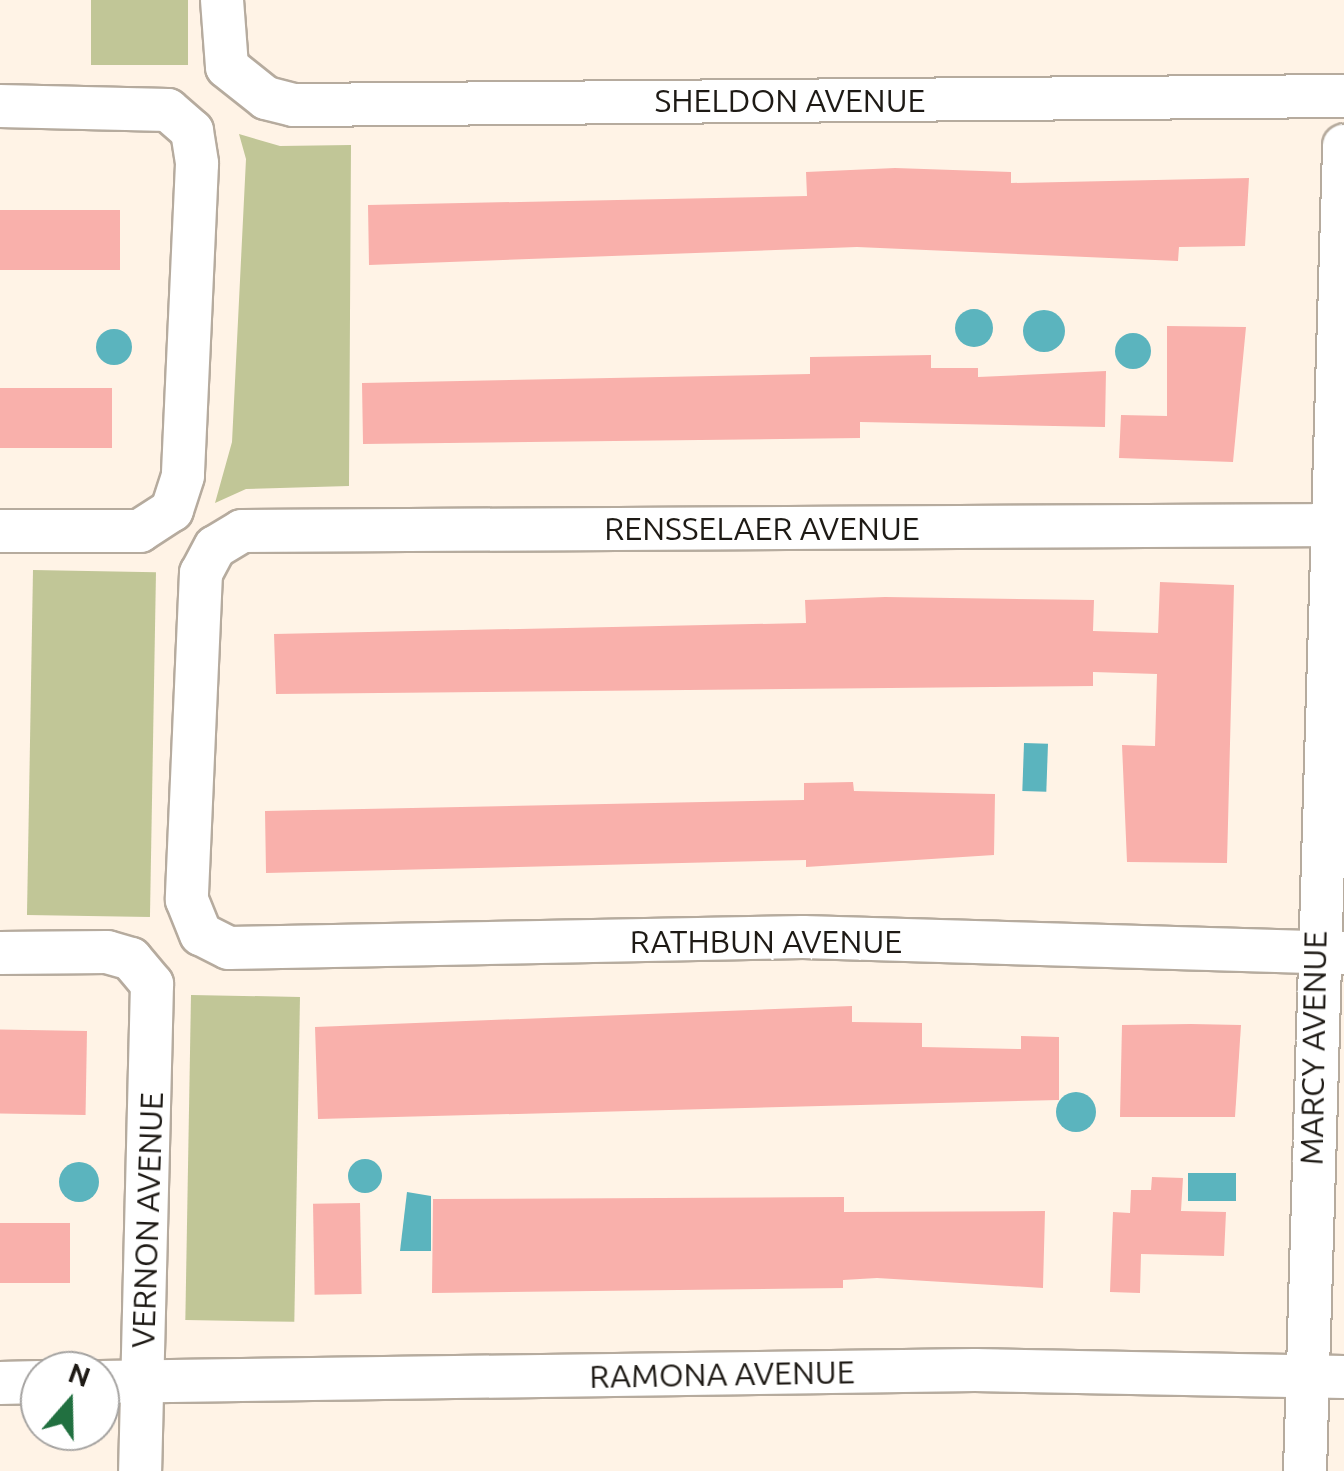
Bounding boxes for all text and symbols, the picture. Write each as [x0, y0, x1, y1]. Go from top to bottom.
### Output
street label: SHELDON AVENUE [655, 81, 925, 119]
street label: RENSSELAER AVENUE [604, 509, 920, 547]
street label: RATHBUN AVENUE [630, 922, 902, 960]
street label: MARCY AVENUE [1292, 930, 1334, 1166]
street label: VERNON AVENUE [123, 1091, 171, 1349]
north arrow [20, 1351, 120, 1451]
street label: RAMONA AVENUE [589, 1352, 855, 1396]
text: N [65, 1356, 95, 1392]

